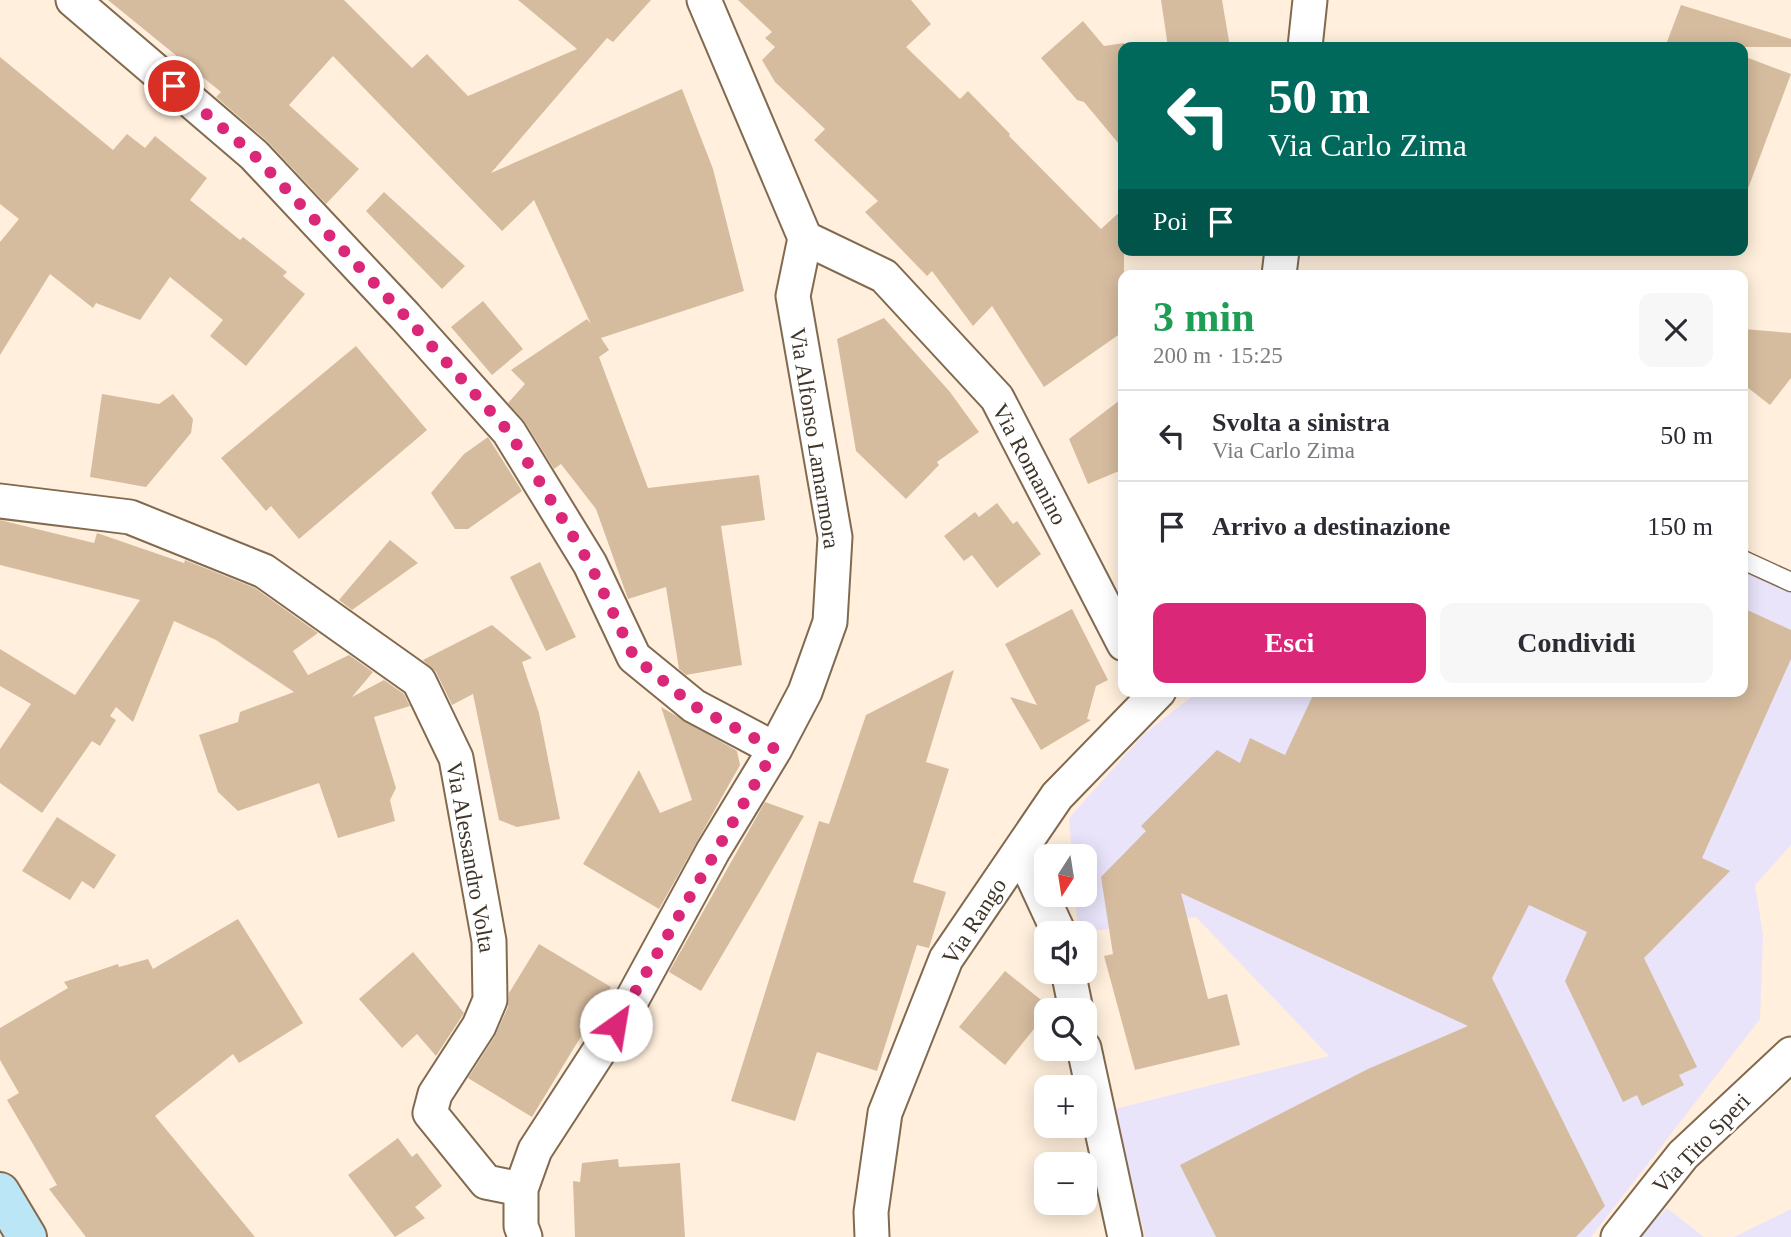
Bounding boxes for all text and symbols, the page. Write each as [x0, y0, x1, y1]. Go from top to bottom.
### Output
pin [144, 56, 204, 116]
icon: arrive [155, 67, 193, 105]
text: 50 m [1268, 69, 1370, 124]
icon: left [1153, 70, 1244, 161]
text: Via Carlo Zima [1268, 127, 1467, 163]
icon: arrive [1202, 203, 1240, 241]
text: Poi [1153, 207, 1188, 236]
button: close [1639, 293, 1713, 367]
text: 3 min [1153, 294, 1255, 340]
street label: Via Alfonso Lamarmora [785, 326, 844, 550]
text: 200 m · 15:25 [1153, 343, 1283, 368]
street label: Via Romanino [987, 399, 1072, 529]
text: Svolta a sinistra [1212, 408, 1390, 437]
icon: left [1153, 417, 1191, 455]
text: 50 m [1660, 421, 1713, 450]
text: Via Carlo Zima [1212, 438, 1355, 463]
icon: arrive [1153, 508, 1191, 546]
text: Arrivo a destinazione [1212, 512, 1450, 541]
text: 150 m [1647, 512, 1713, 541]
button: Esci [1153, 603, 1426, 683]
button: Condividi [1440, 603, 1713, 683]
street label: Via Alessandro Volta [441, 760, 500, 954]
north arrow [1034, 844, 1097, 906]
map controls [1034, 844, 1097, 1215]
street label: Via Rango [937, 874, 1011, 969]
button: sound [1034, 921, 1097, 984]
position arrow [579, 988, 653, 1062]
button: search [1034, 998, 1097, 1061]
button: + [1034, 1075, 1097, 1138]
street label: Via Tito Speri [1648, 1088, 1755, 1198]
button: − [1034, 1152, 1097, 1215]

